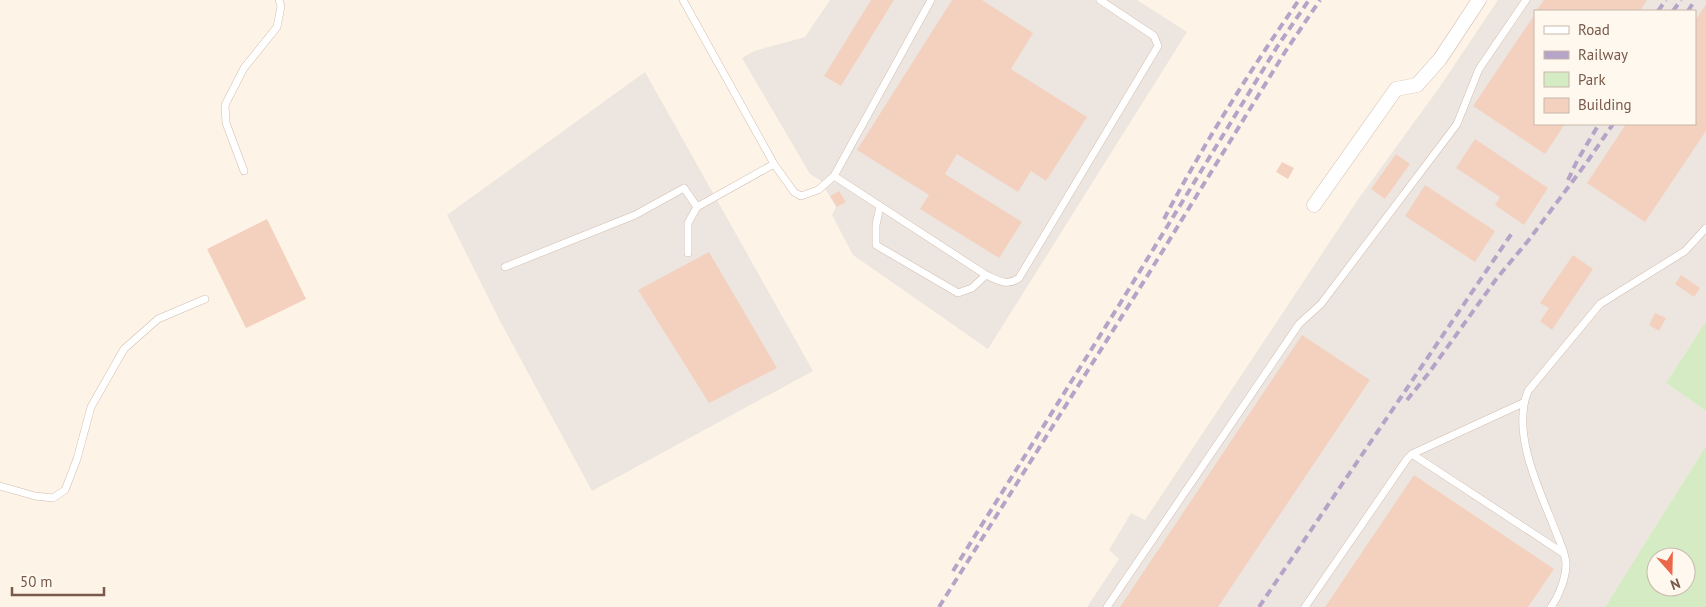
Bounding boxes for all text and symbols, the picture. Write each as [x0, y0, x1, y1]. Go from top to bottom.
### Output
legend [1534, 10, 1696, 125]
text: Road [1578, 20, 1610, 39]
text: Railway [1578, 45, 1628, 64]
text: Park [1578, 70, 1606, 89]
text: Building [1578, 95, 1632, 114]
north arrow [1646, 547, 1696, 597]
scale bar [12, 564, 105, 596]
text: 50 m [20, 572, 53, 591]
text: N [1668, 574, 1683, 594]

